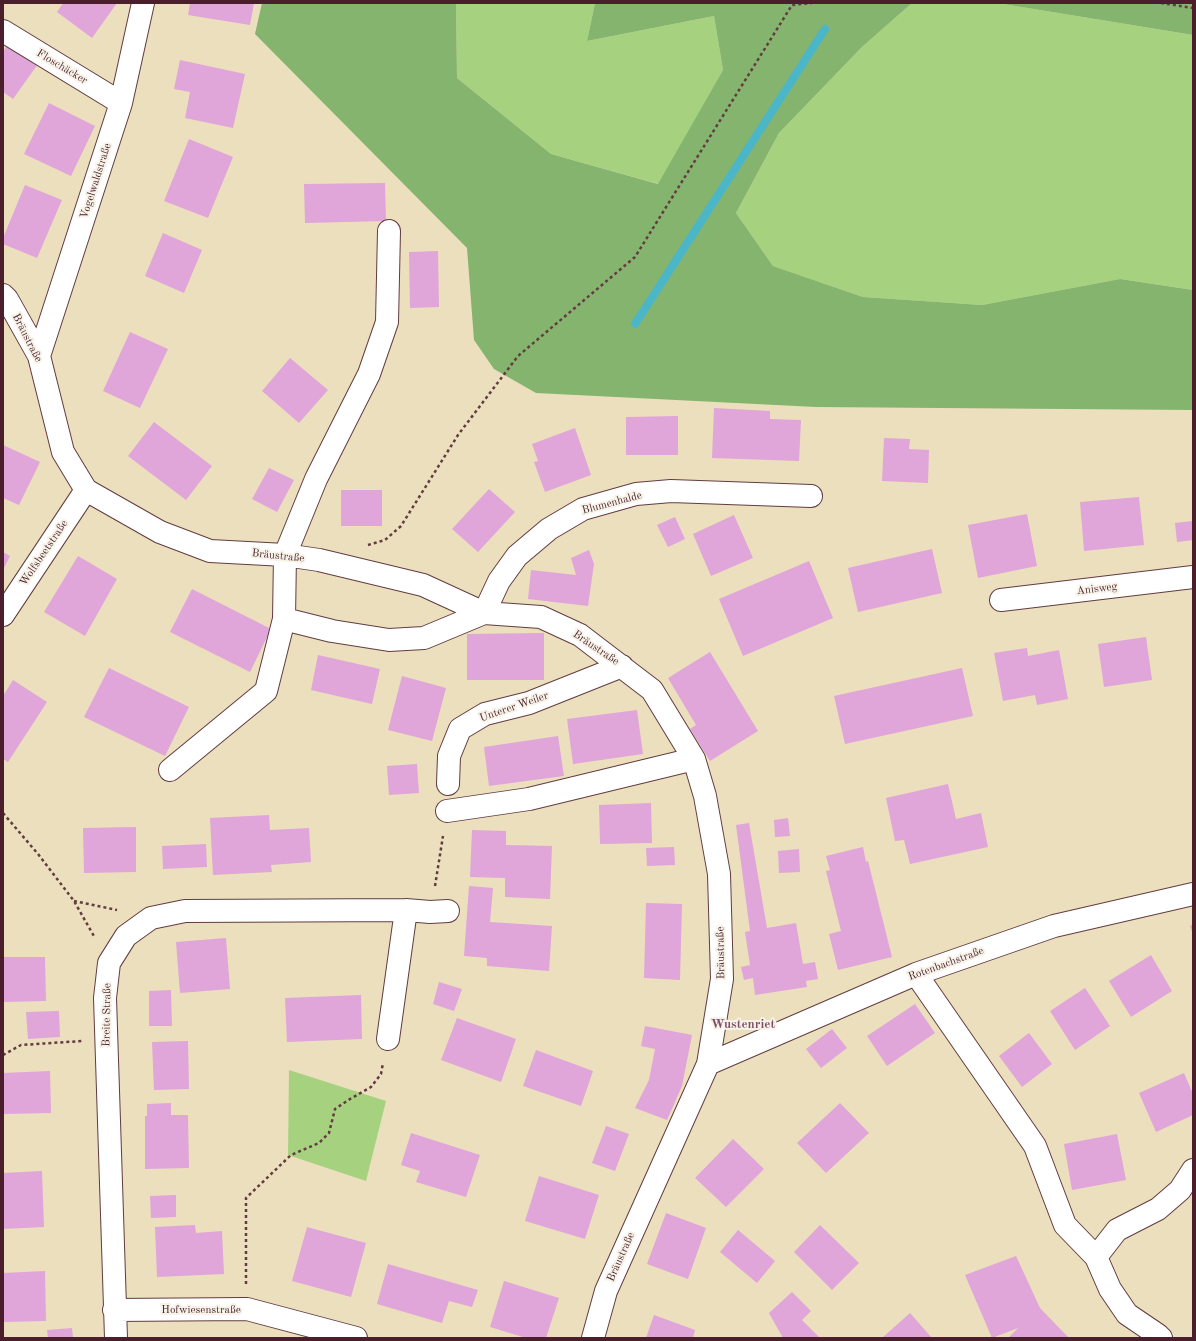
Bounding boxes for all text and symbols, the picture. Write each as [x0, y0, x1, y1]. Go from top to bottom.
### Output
street label: Floschäcker [34, 47, 90, 87]
street label: Vogelwaldstraße [78, 142, 114, 220]
street label: Bräustraße [9, 311, 45, 365]
street label: Blumenhalde [581, 489, 643, 517]
street label: Wolfsbeetstraße [17, 518, 71, 588]
street label: Bräustraße [251, 547, 305, 565]
street label: Anisweg [1076, 580, 1118, 598]
street label: Bräustraße [570, 628, 622, 668]
street label: Unterer Weiler [478, 689, 550, 725]
street label: Bräustraße [714, 926, 728, 980]
street label: Rotenbachstraße [906, 944, 986, 984]
street label: Breite Straße [100, 983, 114, 1047]
district label: Wustenriet [711, 1017, 775, 1033]
street label: Bräustraße [604, 1230, 638, 1284]
street label: Hofwiesenstraße [161, 1303, 241, 1317]

